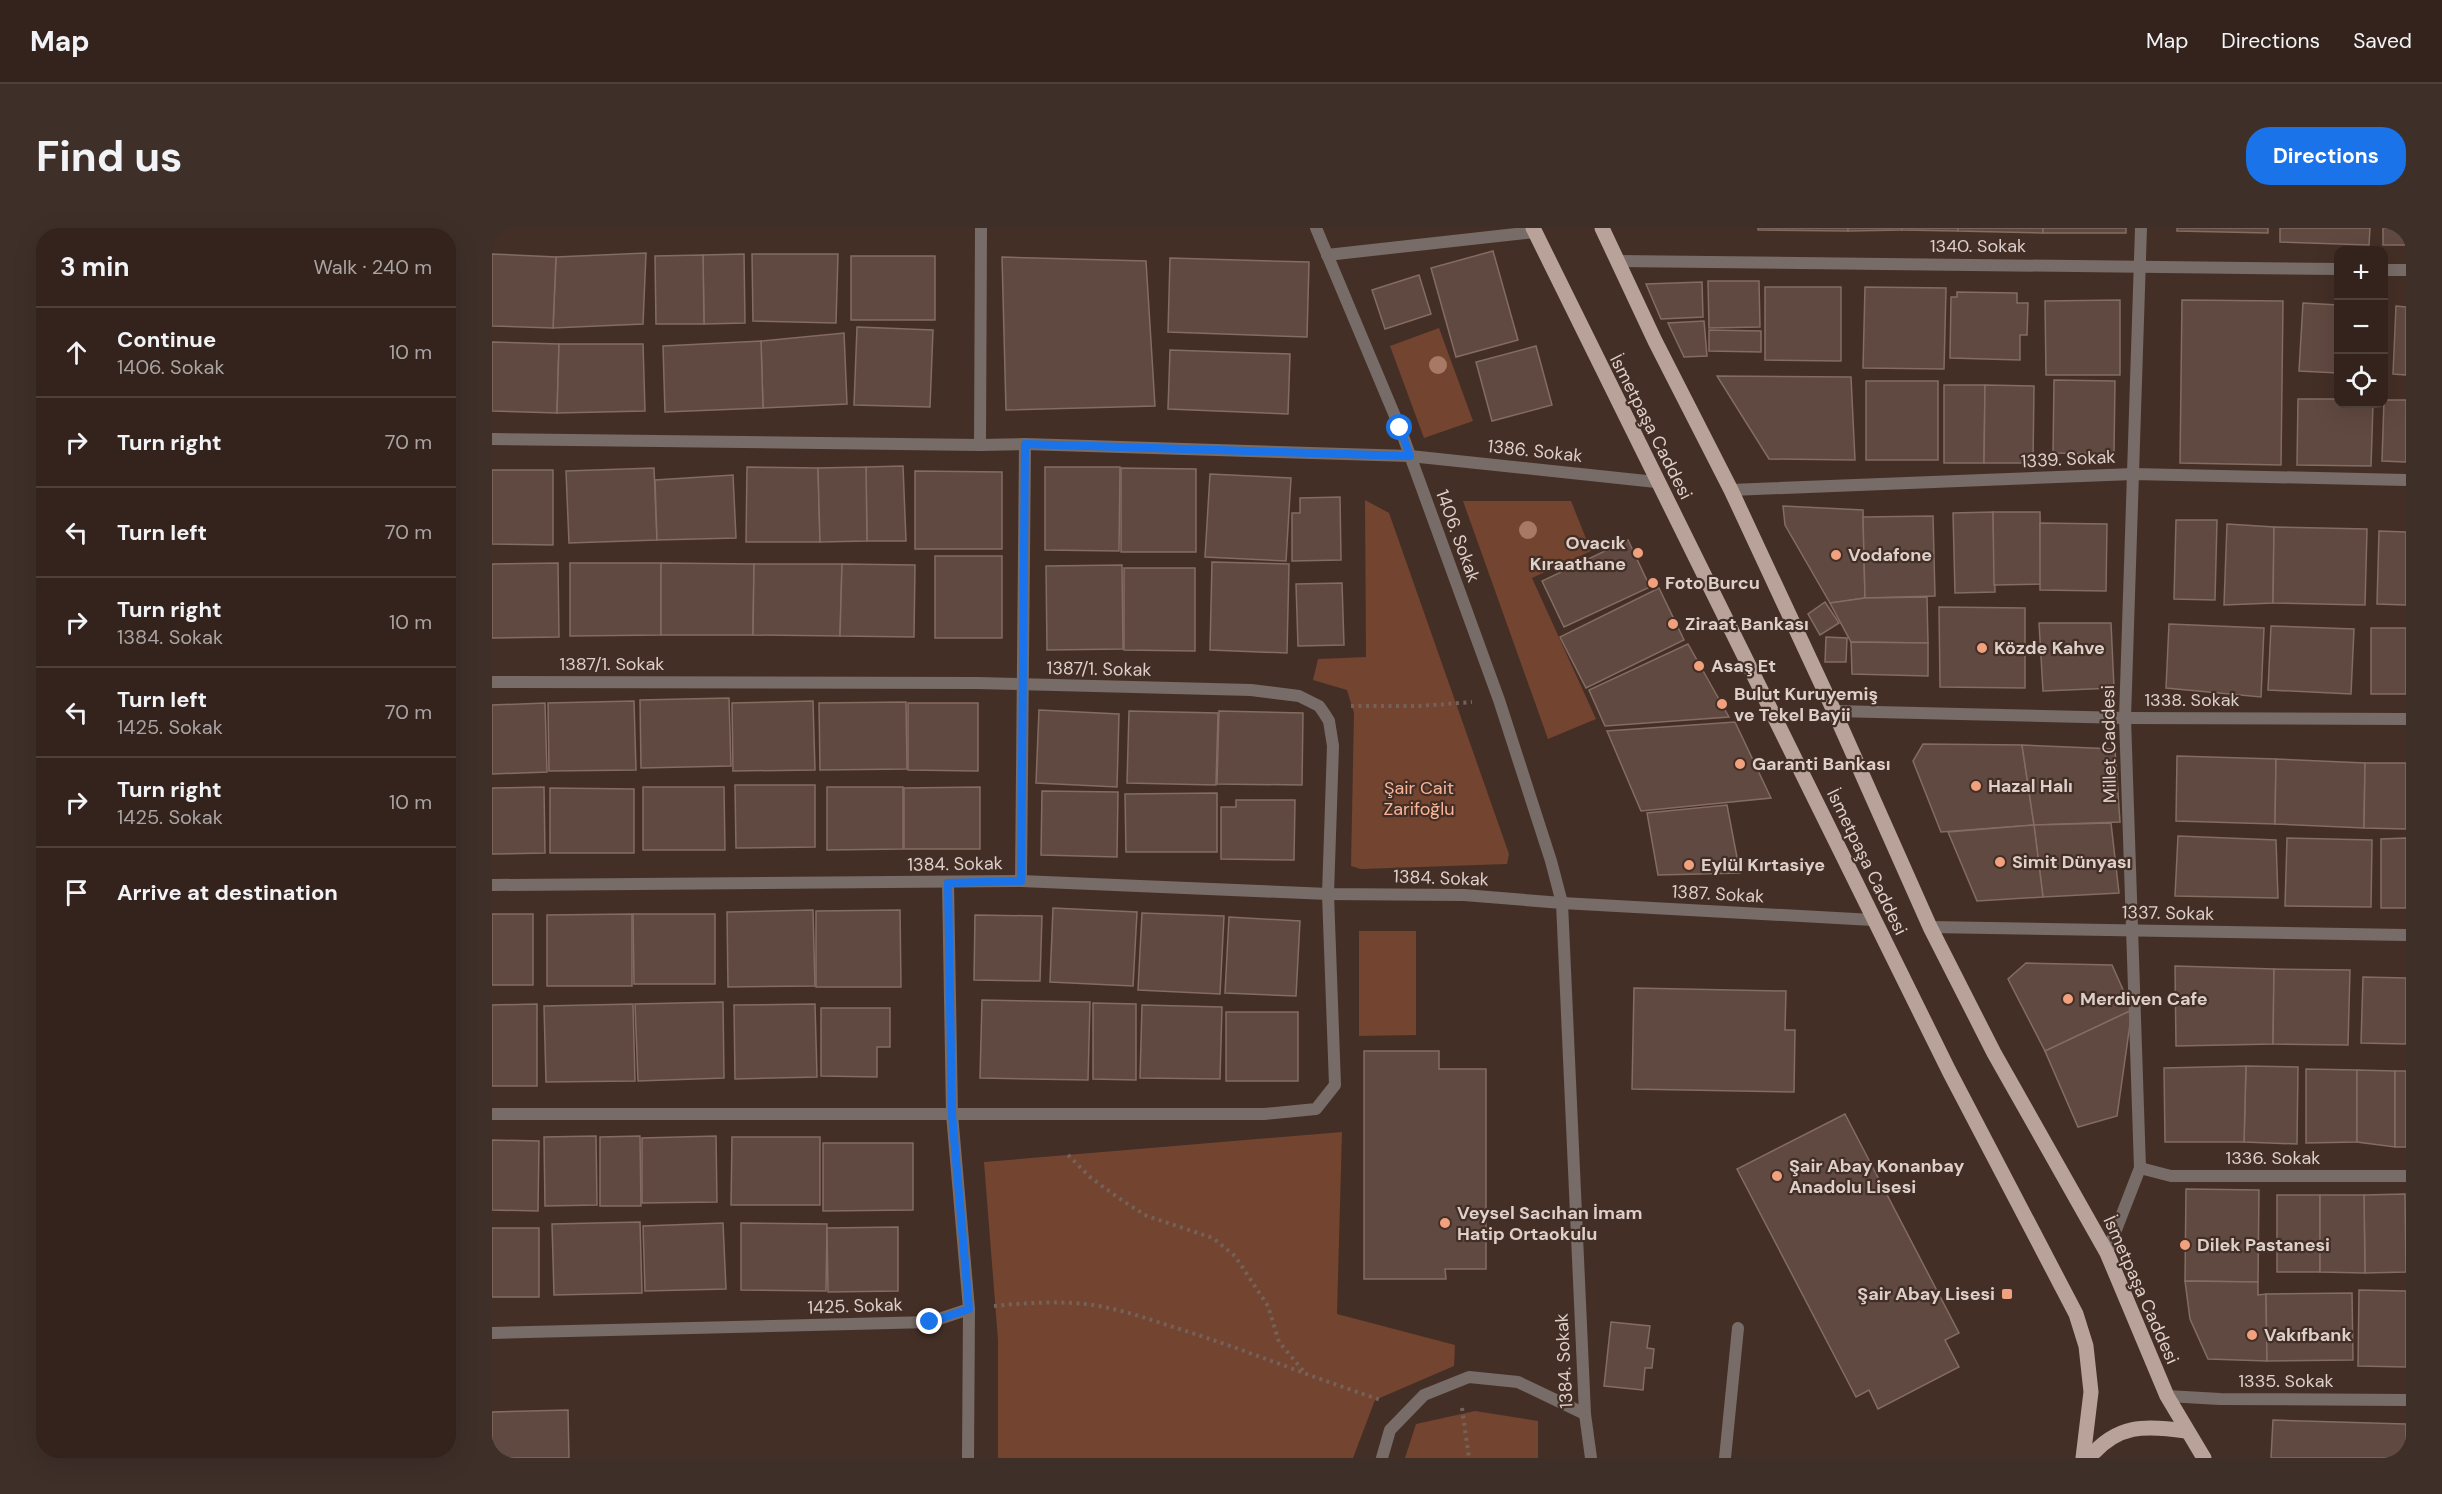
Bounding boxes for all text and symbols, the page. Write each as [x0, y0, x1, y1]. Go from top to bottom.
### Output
text: Map [30, 23, 90, 60]
text: Map [2146, 27, 2188, 55]
text: Directions [2221, 27, 2320, 55]
text: Saved [2353, 27, 2412, 55]
button: Directions [2246, 127, 2406, 185]
text: Find us [36, 129, 182, 184]
street label: 1340. Sokak [1930, 234, 2026, 258]
map controls [2334, 246, 2388, 408]
button: + [2334, 246, 2388, 300]
text: 3 min [60, 250, 129, 284]
text: Walk · 240 m [313, 254, 432, 280]
button: − [2334, 300, 2388, 354]
text: Continue [117, 325, 216, 354]
icon: ahead [60, 336, 93, 369]
text: 10 m [389, 339, 432, 365]
street label: İsmetpaşa Caddesi [1604, 350, 1698, 504]
text: 1406. Sokak [117, 354, 225, 380]
button: locate [2334, 354, 2388, 408]
route start [1386, 414, 1412, 440]
icon: right [60, 426, 93, 459]
text: Turn right [117, 428, 222, 457]
text: 70 m [385, 429, 432, 455]
street label: 1386. Sokak [1486, 434, 1584, 468]
street label: 1339. Sokak [2020, 445, 2116, 473]
street label: 1406. Sokak [1430, 486, 1486, 586]
icon: left [60, 516, 93, 549]
text: Turn left [117, 518, 207, 547]
text: 70 m [385, 519, 432, 545]
place label: Ovacık Kıraathane [1530, 531, 1627, 576]
place label: Vodafone [1848, 543, 1932, 567]
marker: Ovacık Kıraathane [1631, 546, 1645, 560]
marker: Vodafone [1829, 548, 1843, 562]
place label: Foto Burcu [1665, 571, 1760, 595]
marker: Foto Burcu [1646, 576, 1660, 590]
text: Turn right [117, 595, 222, 624]
icon: right [60, 606, 93, 639]
text: 10 m [389, 609, 432, 635]
place label: Ziraat Bankası [1685, 612, 1809, 636]
marker: Ziraat Bankası [1666, 617, 1680, 631]
text: 1384. Sokak [117, 624, 223, 650]
place label: Közde Kahve [1994, 636, 2105, 660]
marker: Közde Kahve [1975, 641, 1989, 655]
street label: 1387/1. Sokak [560, 652, 664, 676]
place label: Asaş Et [1711, 654, 1776, 678]
street label: 1387/1. Sokak [1046, 656, 1152, 682]
marker: Asaş Et [1692, 659, 1706, 673]
place label: Bulut Kuruyemiş ve Tekel Bayii [1734, 682, 1878, 727]
text: Turn left [117, 685, 207, 714]
street label: Millet Caddesi [2096, 685, 2122, 803]
street label: 1338. Sokak [2144, 688, 2240, 712]
icon: left [60, 696, 93, 729]
marker: Bulut Kuruyemiş ve Tekel Bayii [1715, 697, 1729, 711]
text: 70 m [385, 699, 432, 725]
text: 1425. Sokak [117, 714, 223, 740]
place label: Garanti Bankası [1752, 752, 1891, 776]
marker: Garanti Bankası [1733, 757, 1747, 771]
place label: Hazal Halı [1988, 774, 2073, 798]
text: Turn right [117, 775, 222, 804]
park label: Şair Cait Zarifoğlu [1384, 776, 1454, 821]
marker: Hazal Halı [1969, 779, 1983, 793]
street label: İsmetpaşa Caddesi [1821, 785, 1913, 939]
icon: right [60, 786, 93, 819]
text: 10 m [389, 789, 432, 815]
text: 1425. Sokak [117, 804, 223, 830]
place label: Simit Dünyası [2012, 850, 2131, 874]
street label: 1384. Sokak [907, 851, 1003, 877]
place label: Eylül Kırtasiye [1701, 853, 1825, 877]
marker: Simit Dünyası [1993, 855, 2007, 869]
marker: Eylül Kırtasiye [1682, 858, 1696, 872]
street label: 1384. Sokak [1393, 864, 1489, 892]
icon: arrive [60, 876, 93, 909]
text: Arrive at destination [117, 878, 338, 907]
street label: 1387. Sokak [1671, 880, 1765, 908]
street label: 1337. Sokak [2122, 900, 2214, 926]
place label: Merdiven Cafe [2080, 987, 2208, 1011]
marker: Merdiven Cafe [2061, 992, 2075, 1006]
street label: 1336. Sokak [2226, 1146, 2320, 1170]
place label: Şair Abay Konanbay Anadolu Lisesi [1789, 1154, 1965, 1199]
marker: Şair Abay Konanbay Anadolu Lisesi [1770, 1169, 1784, 1183]
place label: Veysel Sacıhan İmam Hatip Ortaokulu [1457, 1201, 1642, 1246]
street label: İsmetpaşa Caddesi [2098, 1212, 2184, 1368]
marker: Veysel Sacıhan İmam Hatip Ortaokulu [1438, 1216, 1452, 1230]
place label: Dilek Pastanesi [2197, 1233, 2330, 1257]
marker: Dilek Pastanesi [2178, 1238, 2192, 1252]
place label: Şair Abay Lisesi [1857, 1282, 1995, 1306]
marker: Şair Abay Lisesi [2000, 1287, 2014, 1301]
street label: 1425. Sokak [807, 1292, 903, 1320]
route end [916, 1308, 942, 1334]
street label: 1384. Sokak [1550, 1313, 1578, 1409]
place label: Vakıfbank [2264, 1323, 2352, 1347]
marker: Vakıfbank [2245, 1328, 2259, 1342]
street label: 1335. Sokak [2238, 1369, 2334, 1393]

